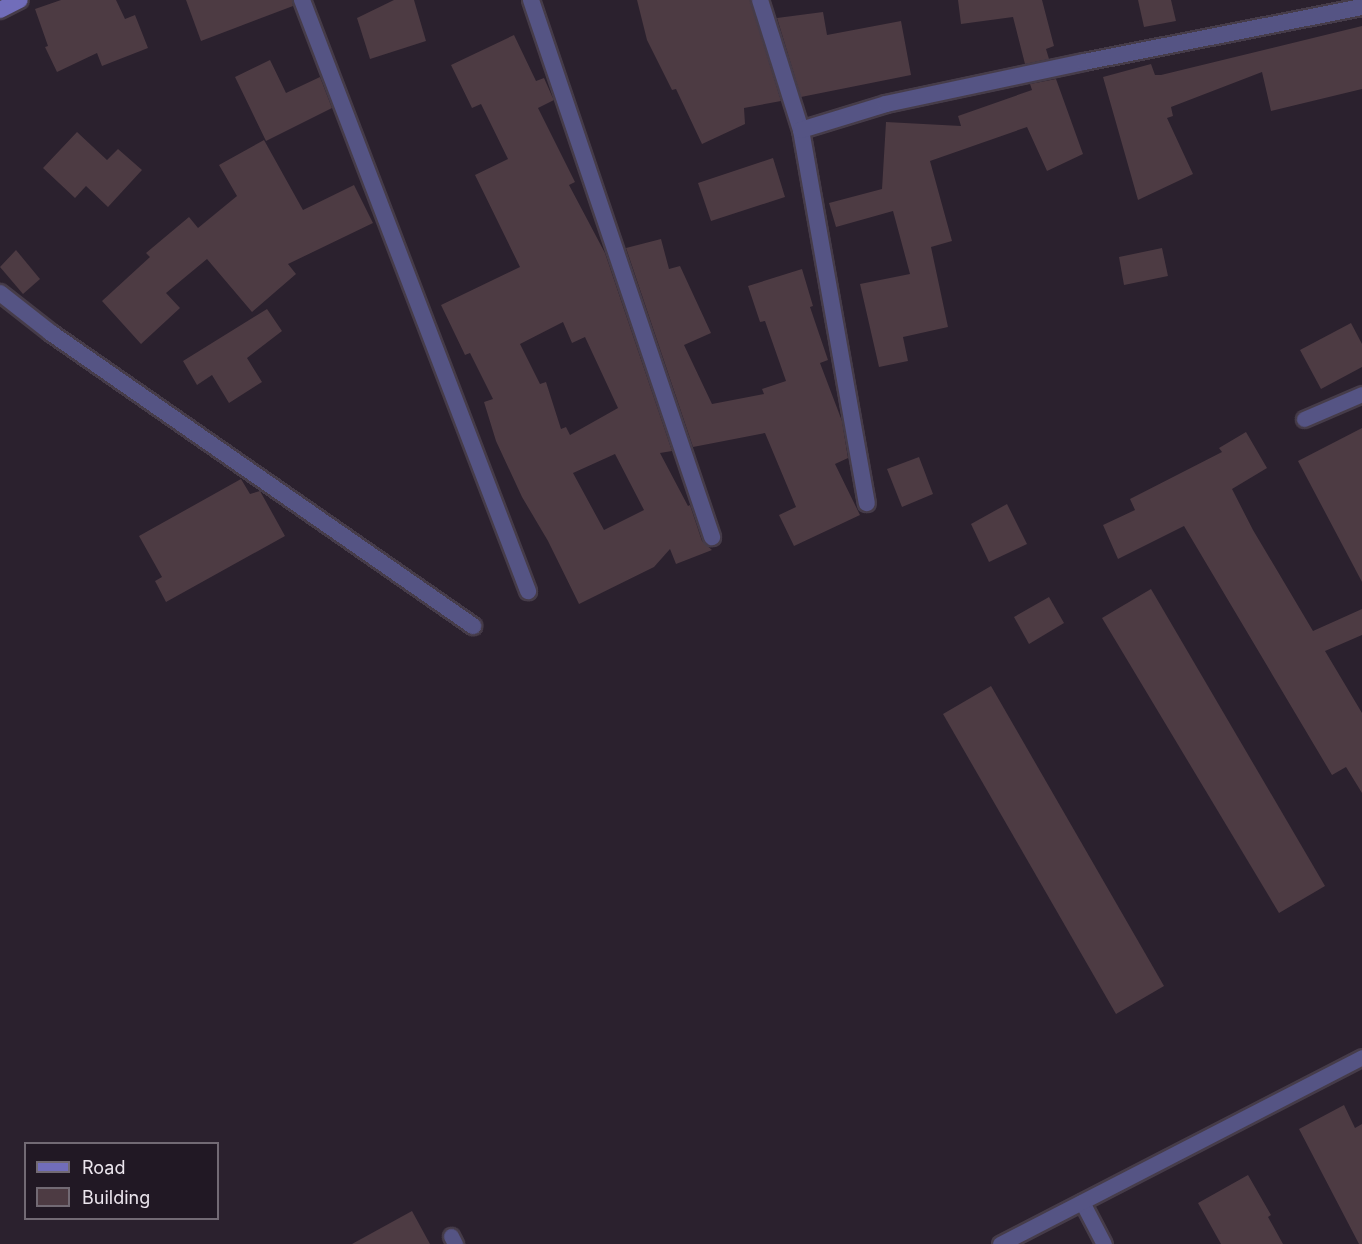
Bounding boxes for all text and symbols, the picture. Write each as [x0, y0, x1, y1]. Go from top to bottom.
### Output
legend [24, 1142, 219, 1220]
text: Road [82, 1157, 125, 1178]
text: Building [82, 1187, 150, 1208]

